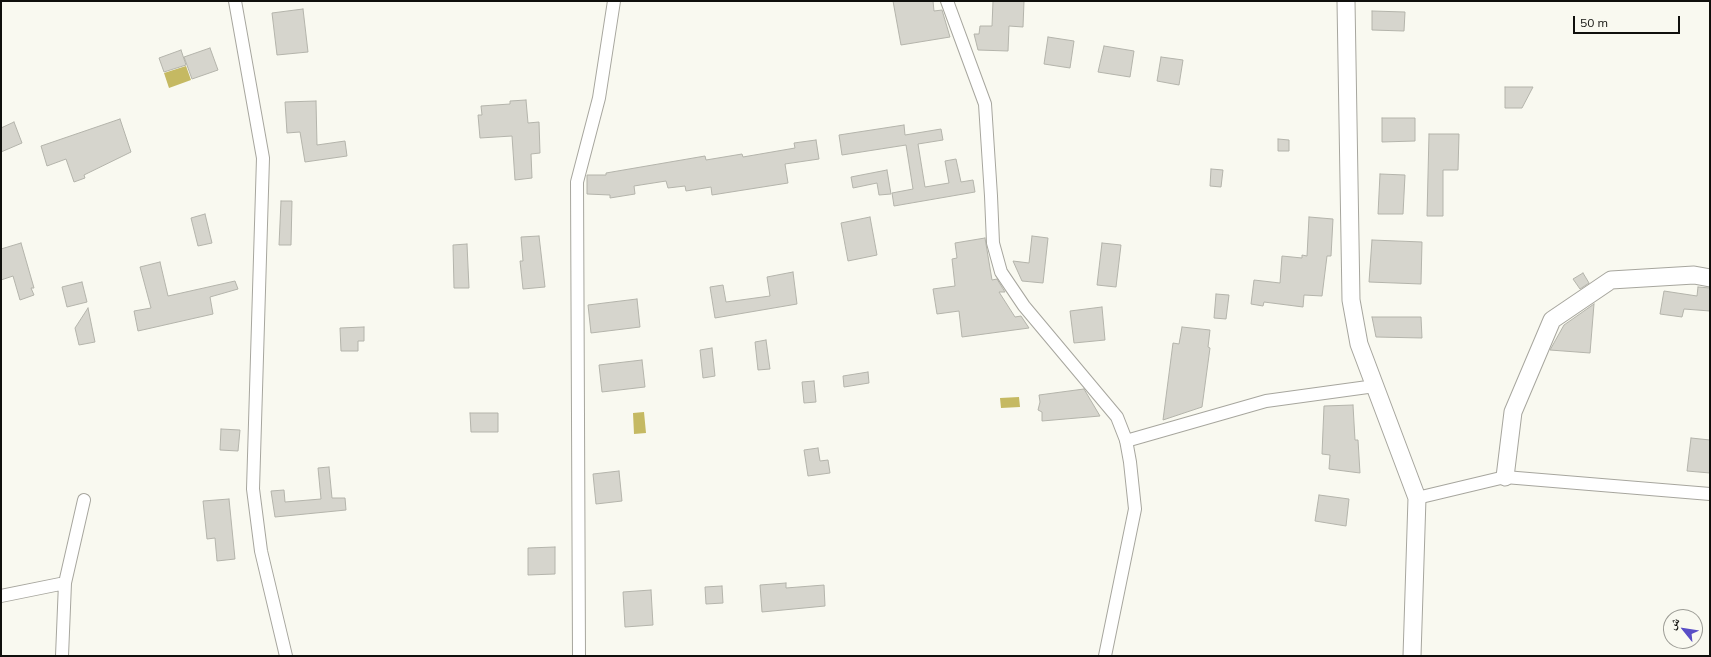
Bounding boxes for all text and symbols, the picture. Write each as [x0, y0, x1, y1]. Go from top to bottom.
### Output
scale bar [1575, 8, 1682, 34]
text: 50 m [1580, 15, 1608, 30]
north arrow [1663, 609, 1703, 649]
text: ش [1664, 615, 1682, 632]

